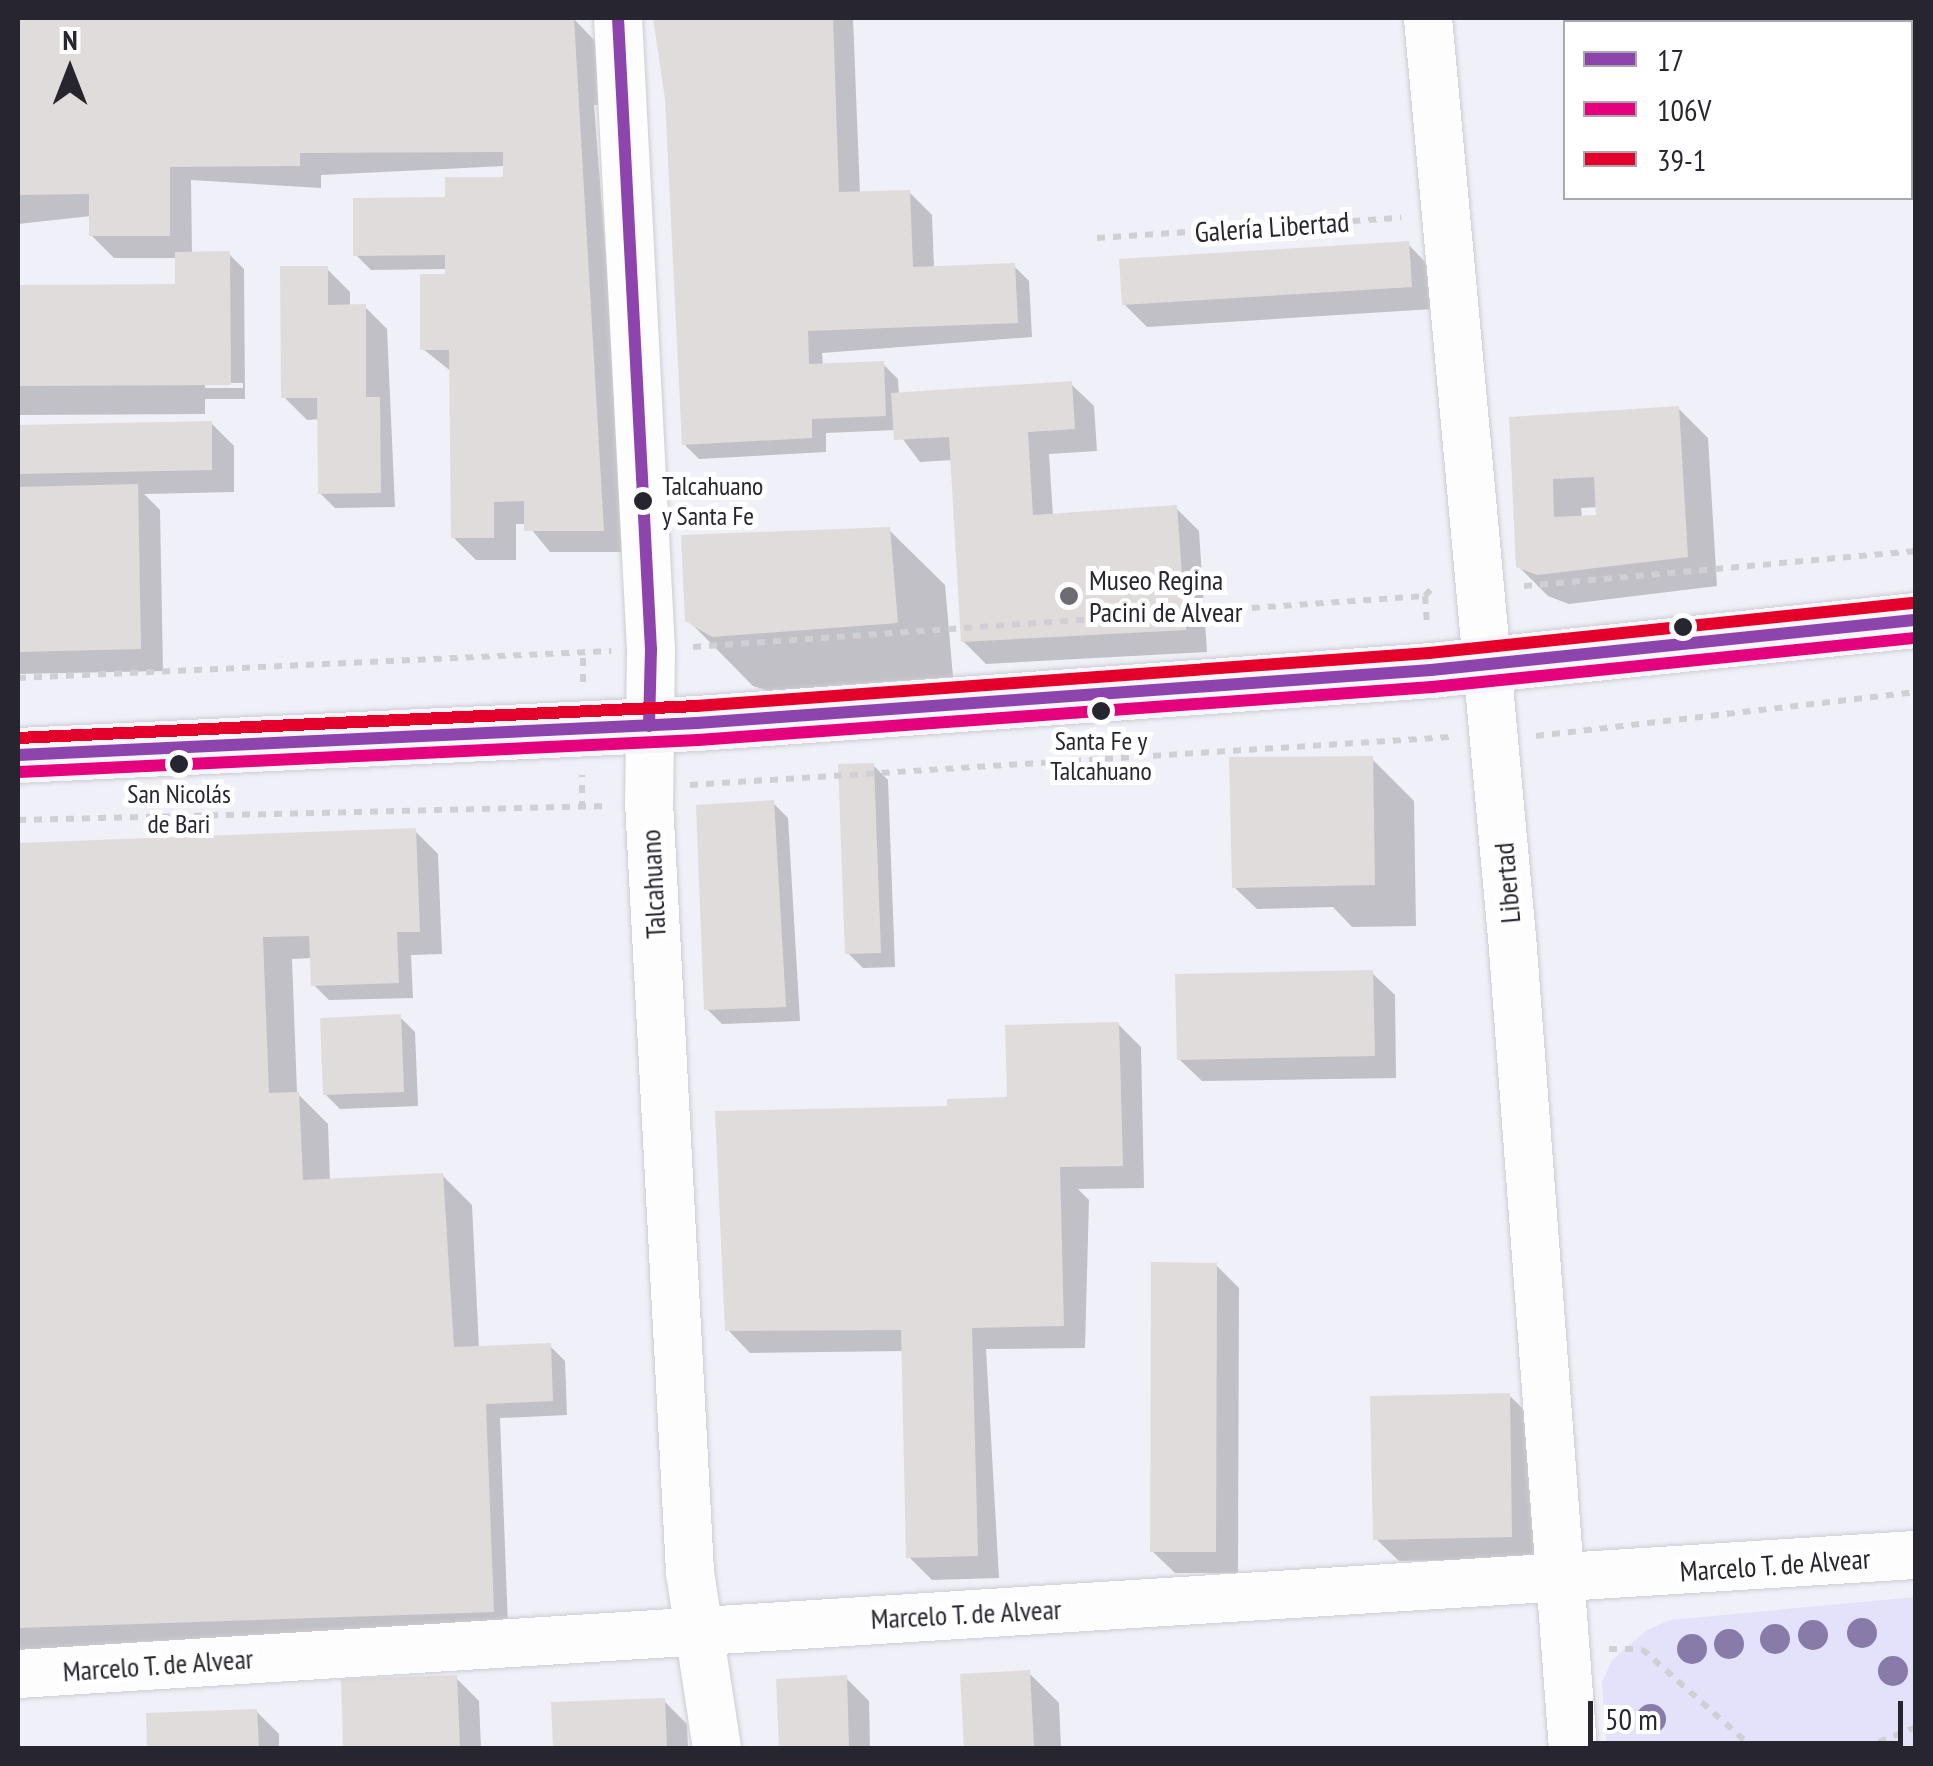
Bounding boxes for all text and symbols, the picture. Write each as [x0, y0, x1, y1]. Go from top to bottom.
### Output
north arrow [20, 20, 120, 120]
legend [1563, 20, 1913, 200]
text: N [62, 21, 78, 58]
text: 17 [1657, 40, 1684, 79]
text: 106V [1657, 90, 1711, 129]
text: 39-1 [1657, 140, 1706, 179]
street label: Galería Libertad [1194, 205, 1350, 249]
place label: Talcahuano y Santa Fe [662, 470, 763, 532]
marker: Talcahuano y Santa Fe [633, 491, 653, 511]
place label: Museo Regina Pacini de Alvear [1089, 563, 1243, 629]
marker: Museo Regina Pacini de Alvear [1058, 585, 1080, 607]
unlabelled marker [1673, 617, 1693, 637]
marker: Santa Fe y Talcahuano [1091, 701, 1111, 721]
place label: Santa Fe y Talcahuano [1050, 725, 1152, 786]
marker: San Nicolás de Bari [169, 754, 189, 774]
place label: San Nicolás de Bari [127, 778, 231, 840]
street label: Talcahuano [633, 829, 673, 939]
street label: Libertad [1487, 841, 1527, 925]
street label: Marcelo T. de Alvear [1677, 1541, 1873, 1589]
street label: Marcelo T. de Alvear [868, 1592, 1064, 1636]
street label: Marcelo T. de Alvear [60, 1641, 256, 1689]
scale bar [1593, 1681, 1908, 1743]
text: 50 m [1605, 1699, 1658, 1738]

